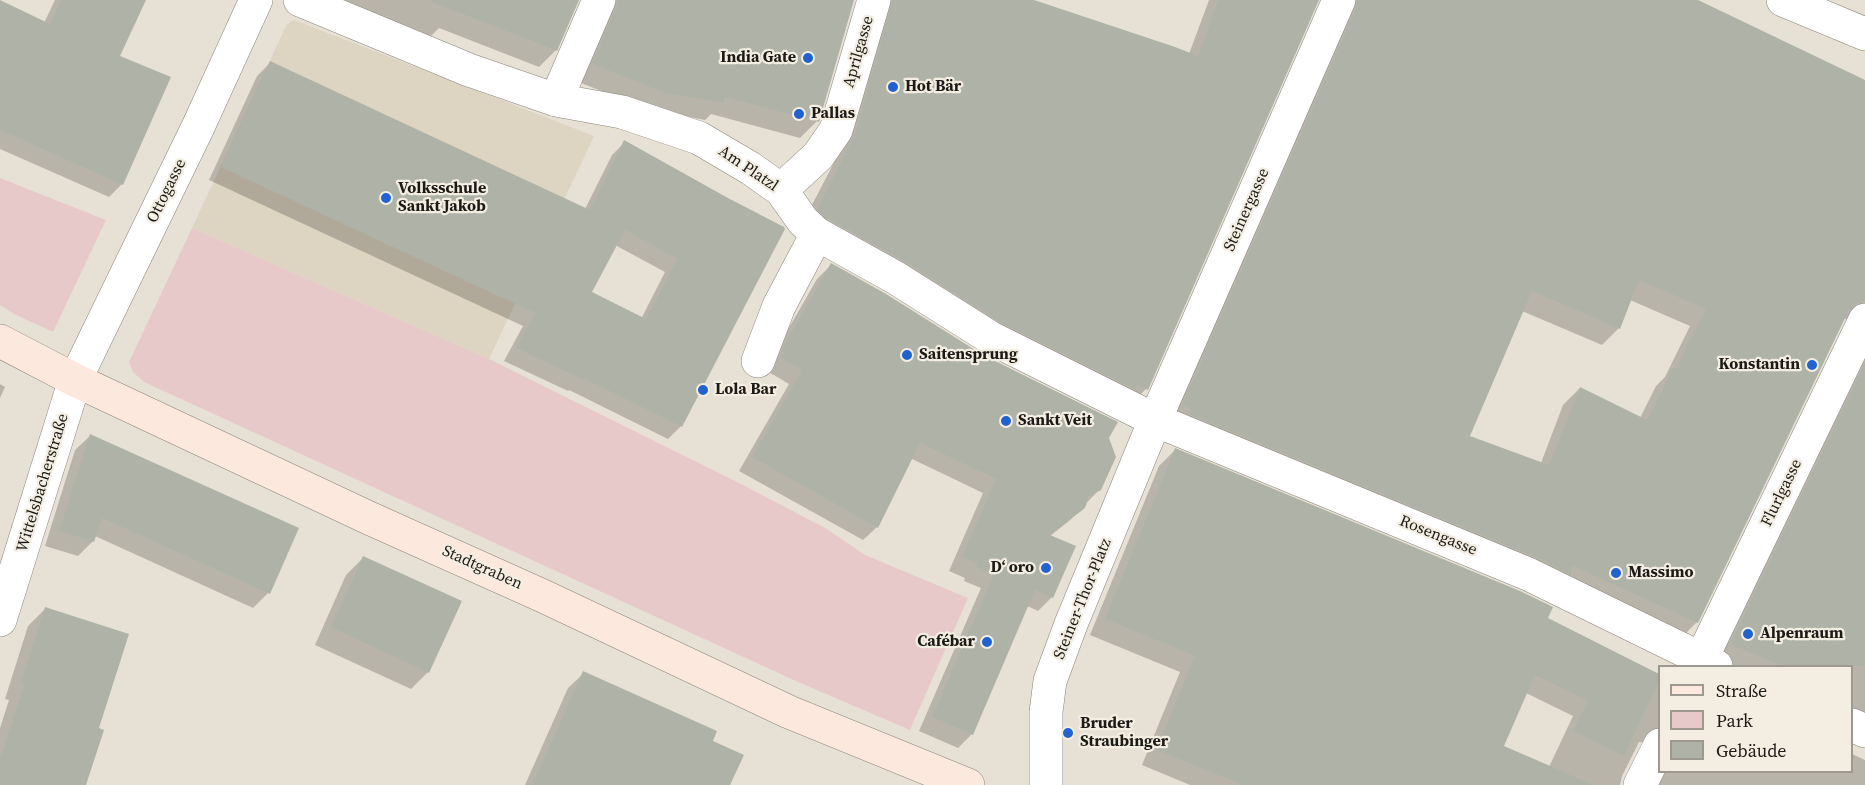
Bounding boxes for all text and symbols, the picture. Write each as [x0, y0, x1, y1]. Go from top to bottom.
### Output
street label: Aprilgasse [840, 14, 878, 90]
place label: India Gate [720, 48, 796, 68]
marker: India Gate [801, 51, 815, 65]
place label: Hot Bär [905, 77, 961, 97]
marker: Hot Bär [886, 80, 900, 94]
place label: Pallas [811, 104, 855, 124]
marker: Pallas [792, 107, 806, 121]
street label: Am Platzl [714, 142, 782, 196]
street label: Ottogasse [143, 156, 191, 226]
street label: Steinergasse [1220, 166, 1274, 254]
place label: Volksschule Sankt Jakob [398, 179, 486, 217]
marker: Volksschule Sankt Jakob [379, 191, 393, 205]
place label: Saitensprung [919, 345, 1018, 365]
marker: Saitensprung [900, 348, 914, 362]
place label: Konstantin [1719, 355, 1800, 375]
marker: Konstantin [1805, 358, 1819, 372]
place label: Lola Bar [715, 380, 777, 400]
marker: Lola Bar [696, 383, 710, 397]
street label: Wittelsbacherstraße [13, 411, 73, 555]
place label: Sankt Veit [1018, 411, 1092, 431]
marker: Sankt Veit [999, 414, 1013, 428]
street label: Flurlgasse [1757, 456, 1807, 530]
street label: Rosengasse [1396, 512, 1480, 560]
street label: Steiner-Thor-Platz [1050, 536, 1116, 662]
street label: Stadtgraben [439, 542, 525, 594]
place label: D‘ oro [991, 558, 1034, 578]
marker: D‘ oro [1039, 561, 1053, 575]
place label: Massimo [1628, 563, 1694, 583]
marker: Massimo [1609, 566, 1623, 580]
place label: Alpenraum [1760, 624, 1843, 644]
marker: Alpenraum [1741, 627, 1755, 641]
place label: Cafébar [917, 632, 975, 652]
marker: Cafébar [980, 635, 994, 649]
legend [1658, 665, 1853, 773]
text: Straße [1716, 678, 1767, 703]
text: Park [1716, 708, 1753, 733]
place label: Bruder Straubinger [1080, 714, 1168, 752]
marker: Bruder Straubinger [1061, 726, 1075, 740]
text: Gebäude [1716, 738, 1787, 763]

